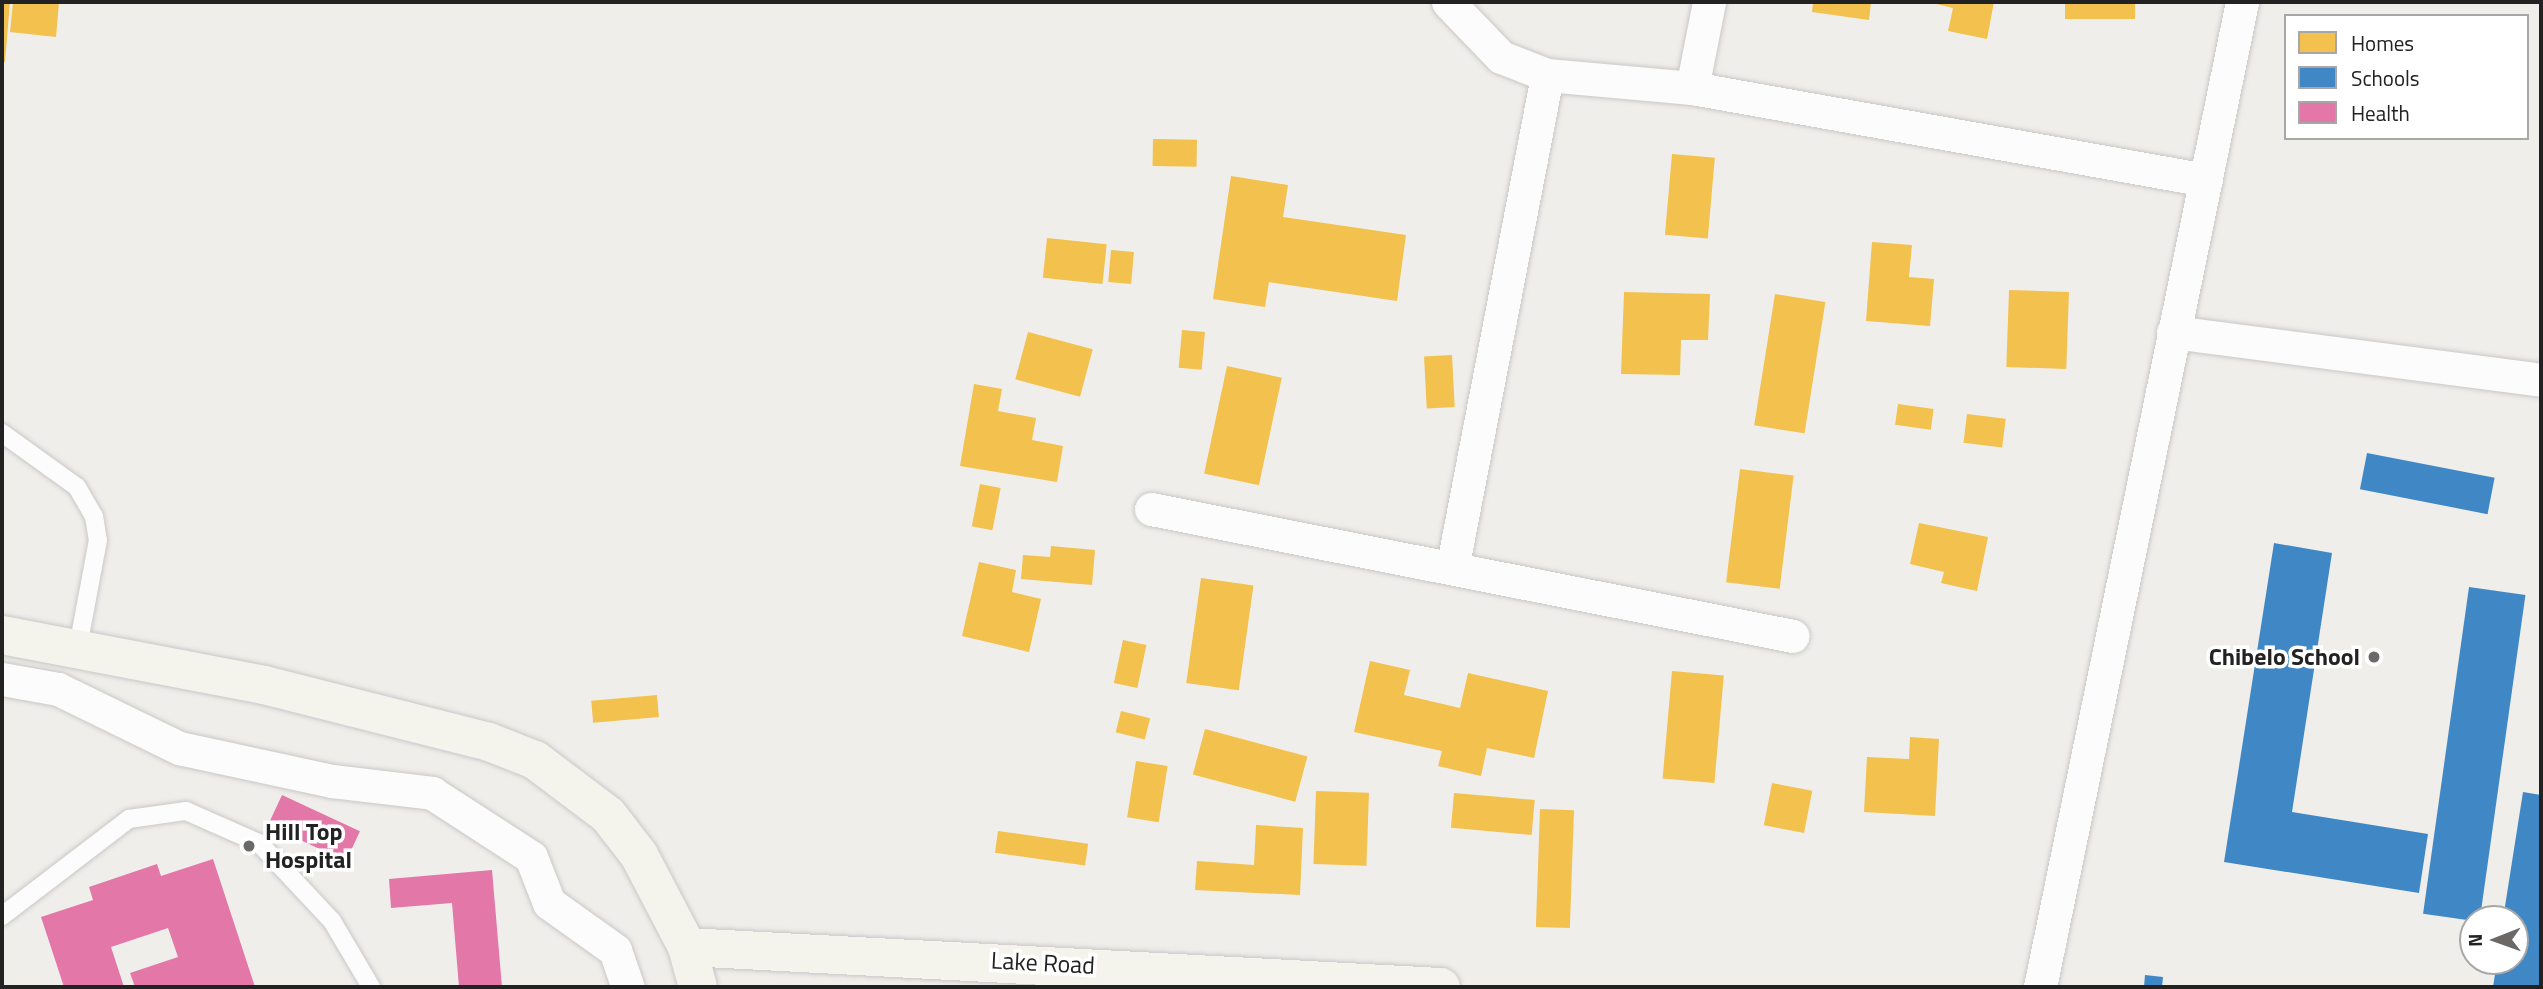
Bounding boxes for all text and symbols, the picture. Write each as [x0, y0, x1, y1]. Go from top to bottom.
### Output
legend [2284, 14, 2529, 140]
text: Homes [2351, 27, 2414, 59]
text: Schools [2351, 62, 2420, 94]
text: Health [2351, 97, 2410, 129]
place label: Chibelo School [2209, 643, 2360, 671]
marker: Chibelo School [2366, 649, 2382, 665]
place label: Hill Top Hospital [265, 818, 352, 874]
marker: Hill Top Hospital [239, 836, 259, 856]
north arrow [2459, 905, 2529, 975]
text: N [2460, 934, 2489, 947]
street label: Lake Road [990, 946, 1096, 980]

